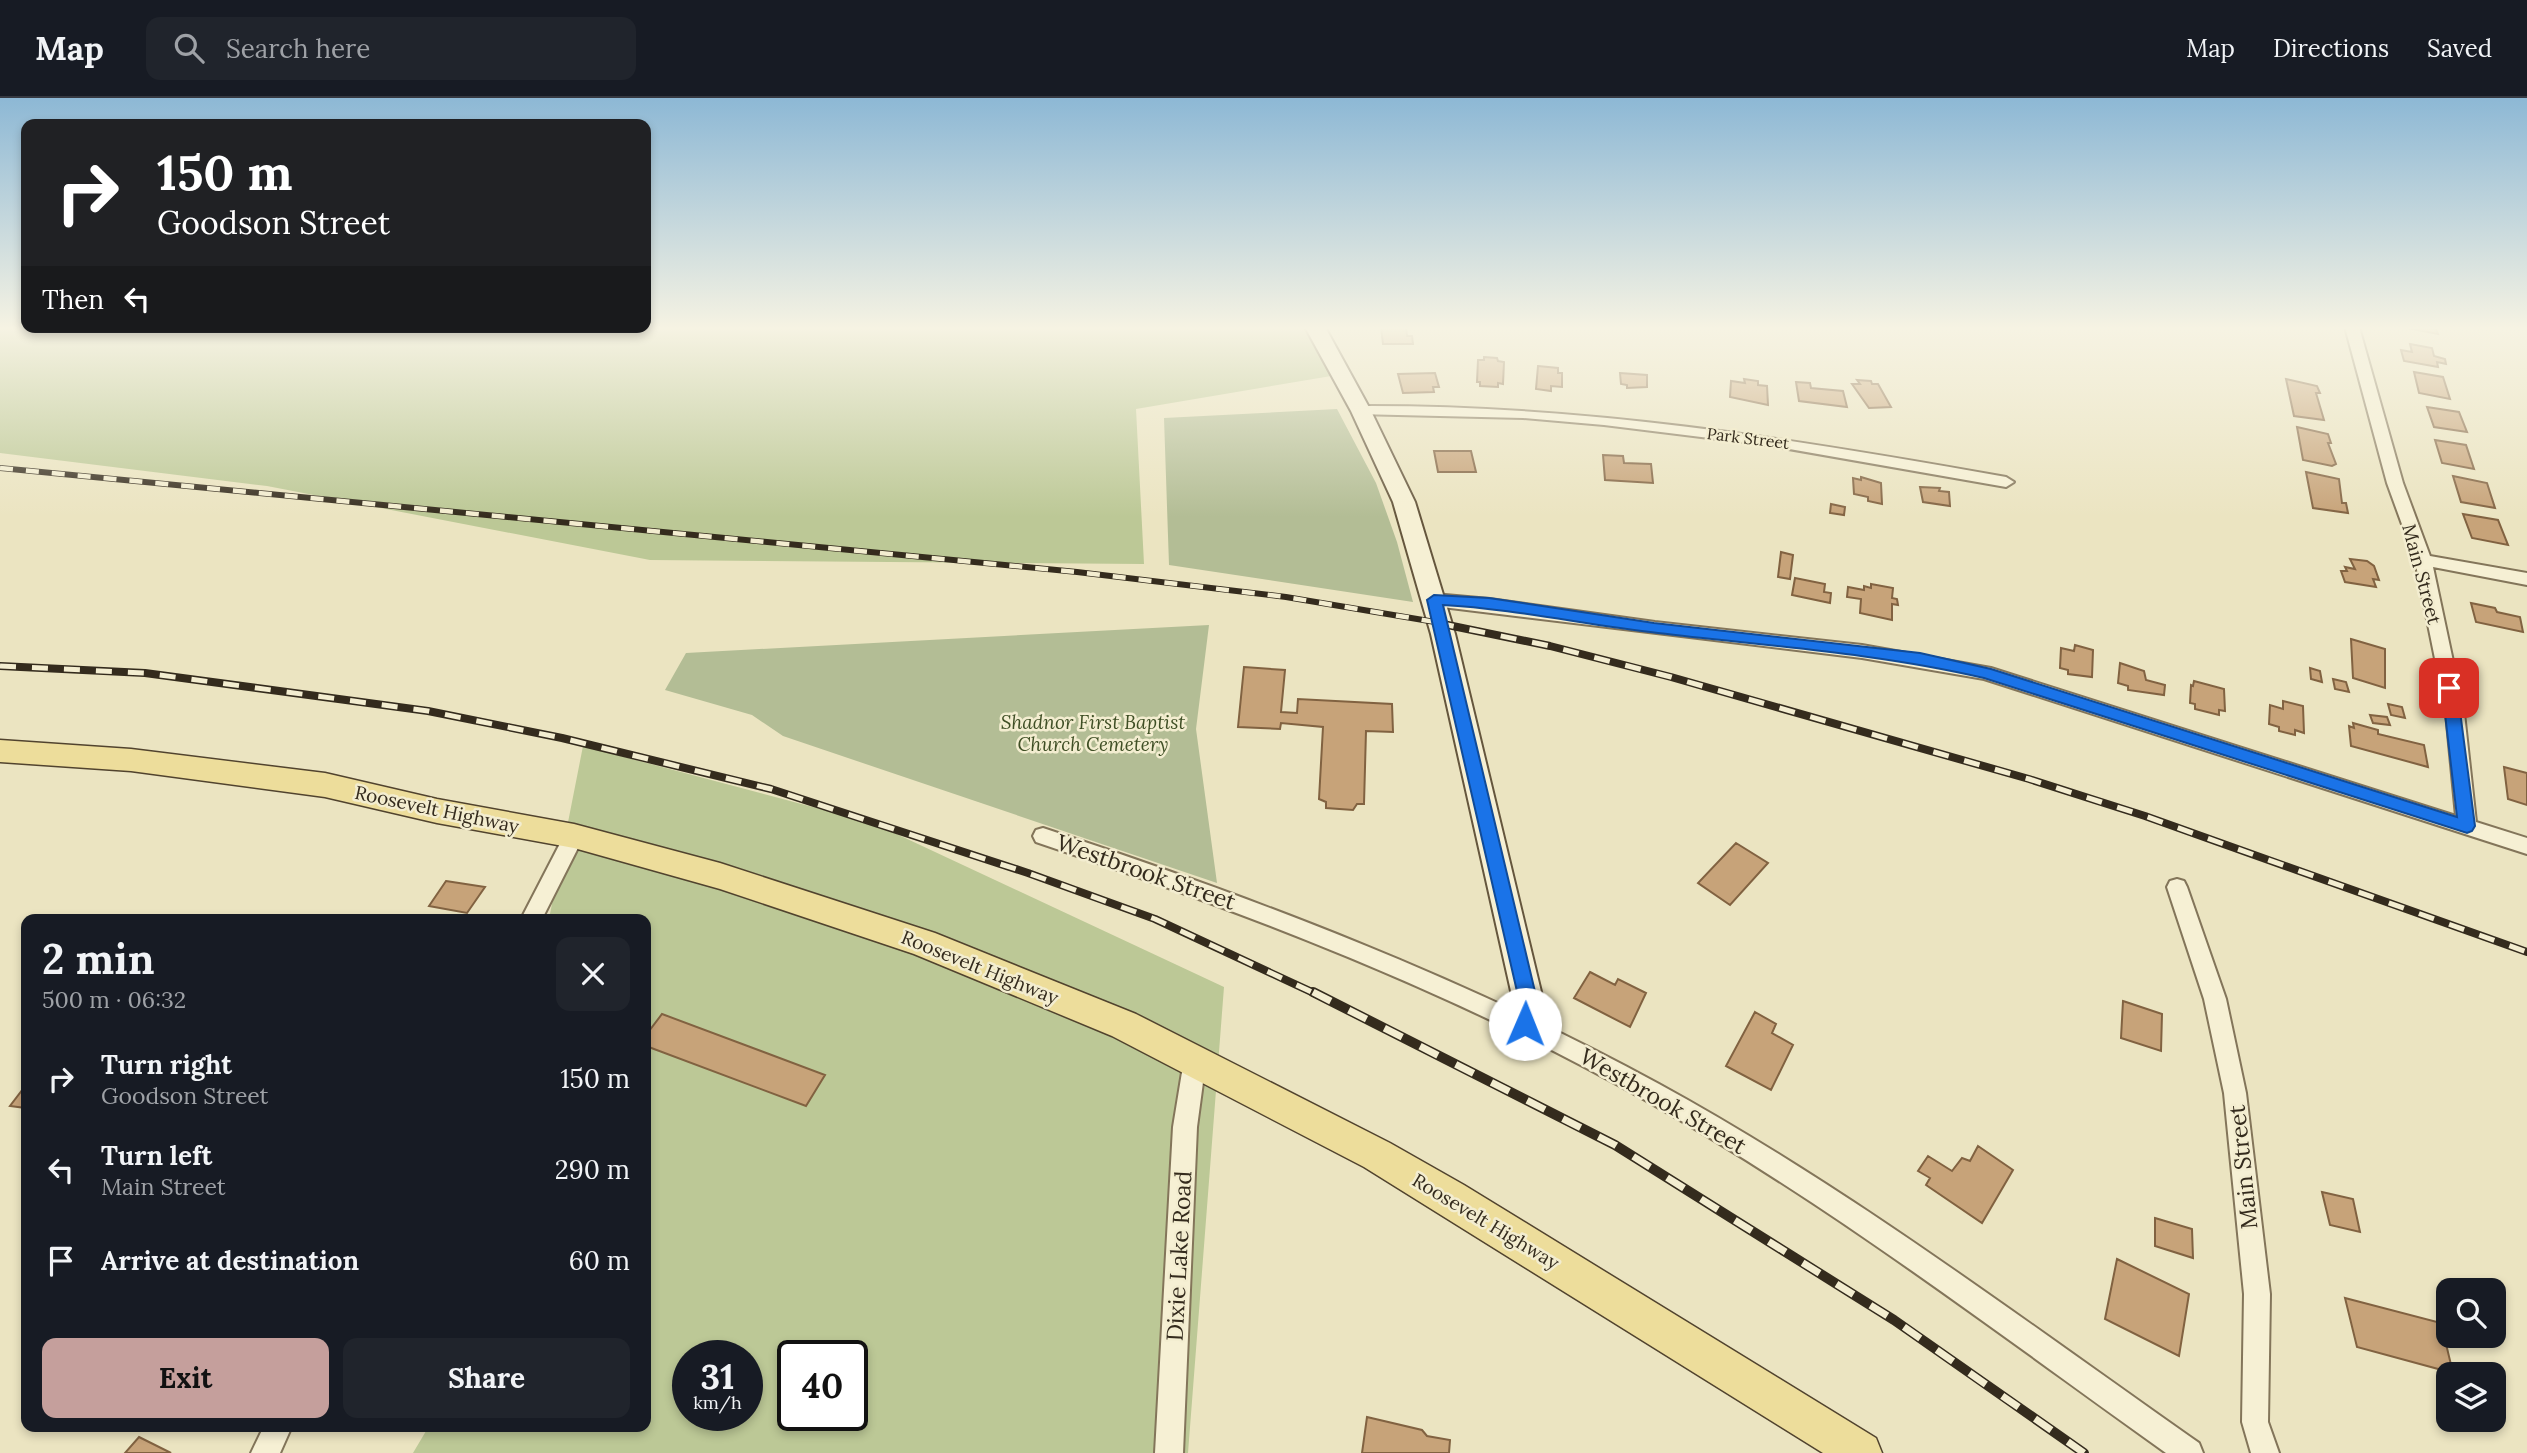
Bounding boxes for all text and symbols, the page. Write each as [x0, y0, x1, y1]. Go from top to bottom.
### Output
search box [146, 17, 636, 80]
text: Map [35, 27, 104, 69]
icon: search [170, 29, 208, 67]
text: Search here [226, 32, 370, 65]
text: Map [2186, 33, 2235, 64]
text: Directions [2273, 33, 2389, 64]
text: Saved [2427, 33, 2492, 64]
text: 150 m [157, 141, 293, 203]
icon: right [42, 147, 133, 238]
text: Goodson Street [157, 202, 390, 243]
icon: left [118, 280, 156, 318]
text: Then [42, 283, 104, 316]
street label: Park Street [1706, 423, 1791, 453]
street label: Main Street [2397, 521, 2447, 627]
pin [2419, 658, 2479, 718]
icon: arrive [2430, 669, 2468, 707]
park label: Shadnor First Baptist Church Cemetery [1001, 710, 1185, 756]
street label: Roosevelt Highway [353, 780, 521, 838]
street label: Westbrook Street [1053, 827, 1240, 916]
street label: Roosevelt Highway [898, 925, 1062, 1009]
text: 2 min [42, 932, 155, 986]
button: close [556, 937, 630, 1011]
text: 500 m · 06:32 [42, 985, 186, 1014]
position arrow [1488, 987, 1562, 1061]
street label: Westbrook Street [1575, 1041, 1752, 1160]
text: Turn right [101, 1048, 232, 1081]
icon: right [42, 1060, 80, 1098]
text: 150 m [560, 1062, 630, 1095]
text: Goodson Street [101, 1081, 269, 1110]
street label: Main Street [2222, 1103, 2263, 1231]
text: Turn left [101, 1139, 212, 1172]
icon: left [42, 1151, 80, 1189]
text: 290 m [555, 1153, 630, 1186]
street label: Roosevelt Highway [1408, 1168, 1564, 1274]
street label: Dixie Lake Road [1160, 1170, 1197, 1342]
text: Main Street [101, 1172, 226, 1201]
icon: arrive [42, 1242, 80, 1280]
text: Arrive at destination [101, 1244, 359, 1277]
text: 60 m [569, 1244, 630, 1277]
map controls [2436, 1278, 2506, 1432]
button: search [2436, 1278, 2506, 1348]
button: Exit [42, 1338, 329, 1418]
button: Share [343, 1338, 630, 1418]
speed limit sign: 40 [777, 1340, 868, 1431]
text: 31 [701, 1354, 734, 1399]
button: layers [2436, 1362, 2506, 1432]
text: km/h [693, 1391, 742, 1414]

